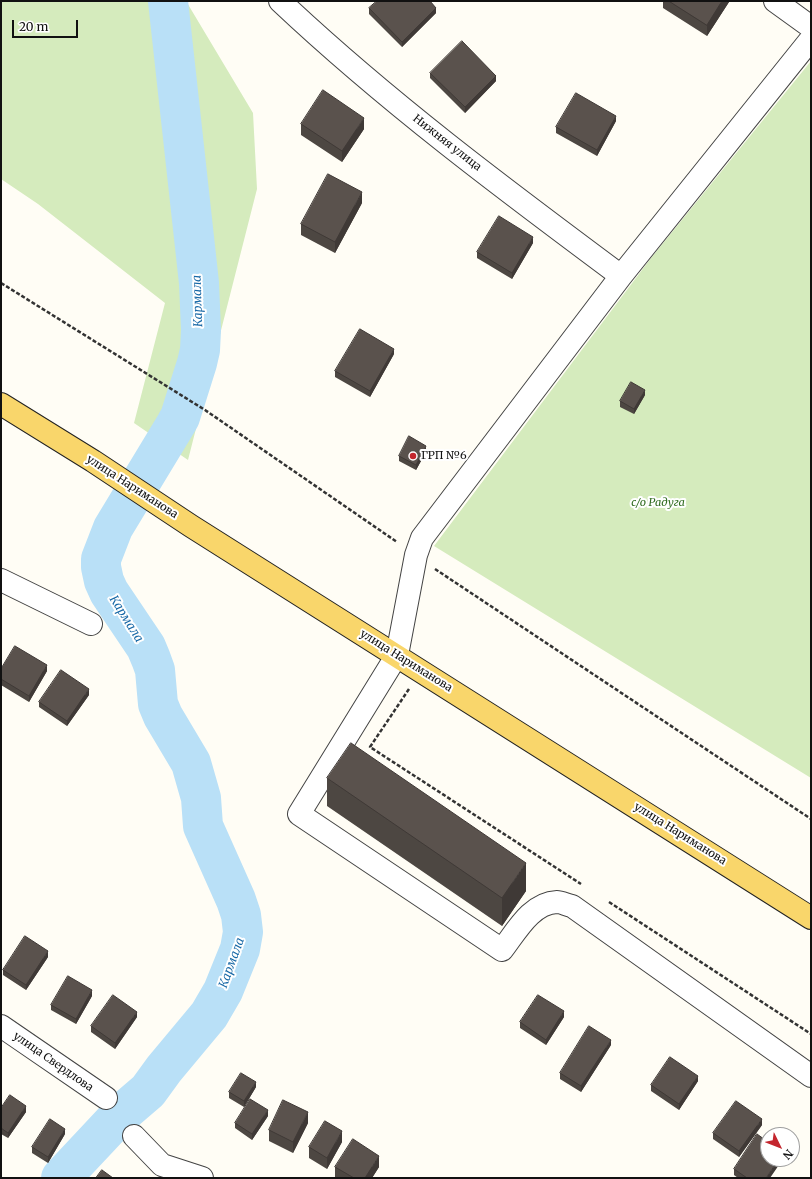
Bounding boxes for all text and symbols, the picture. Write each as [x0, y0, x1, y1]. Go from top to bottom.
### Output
scale bar [14, 12, 80, 38]
text: 20 m [19, 19, 48, 34]
street label: Нижняя улица [410, 112, 484, 174]
water label: Кармала [190, 275, 206, 327]
place label: ГРП №6 [421, 449, 467, 463]
marker: ГРП №6 [408, 451, 418, 461]
street label: улица Нариманова [84, 453, 180, 521]
park label: с/о Радуга [631, 496, 685, 510]
water label: Кармала [106, 593, 146, 645]
street label: улица Нариманова [357, 627, 455, 695]
street label: улица Нариманова [631, 800, 729, 868]
water label: Кармала [216, 936, 248, 990]
street label: улица Свердлова [10, 1029, 96, 1095]
north arrow [760, 1127, 800, 1167]
text: N [780, 1147, 796, 1162]

